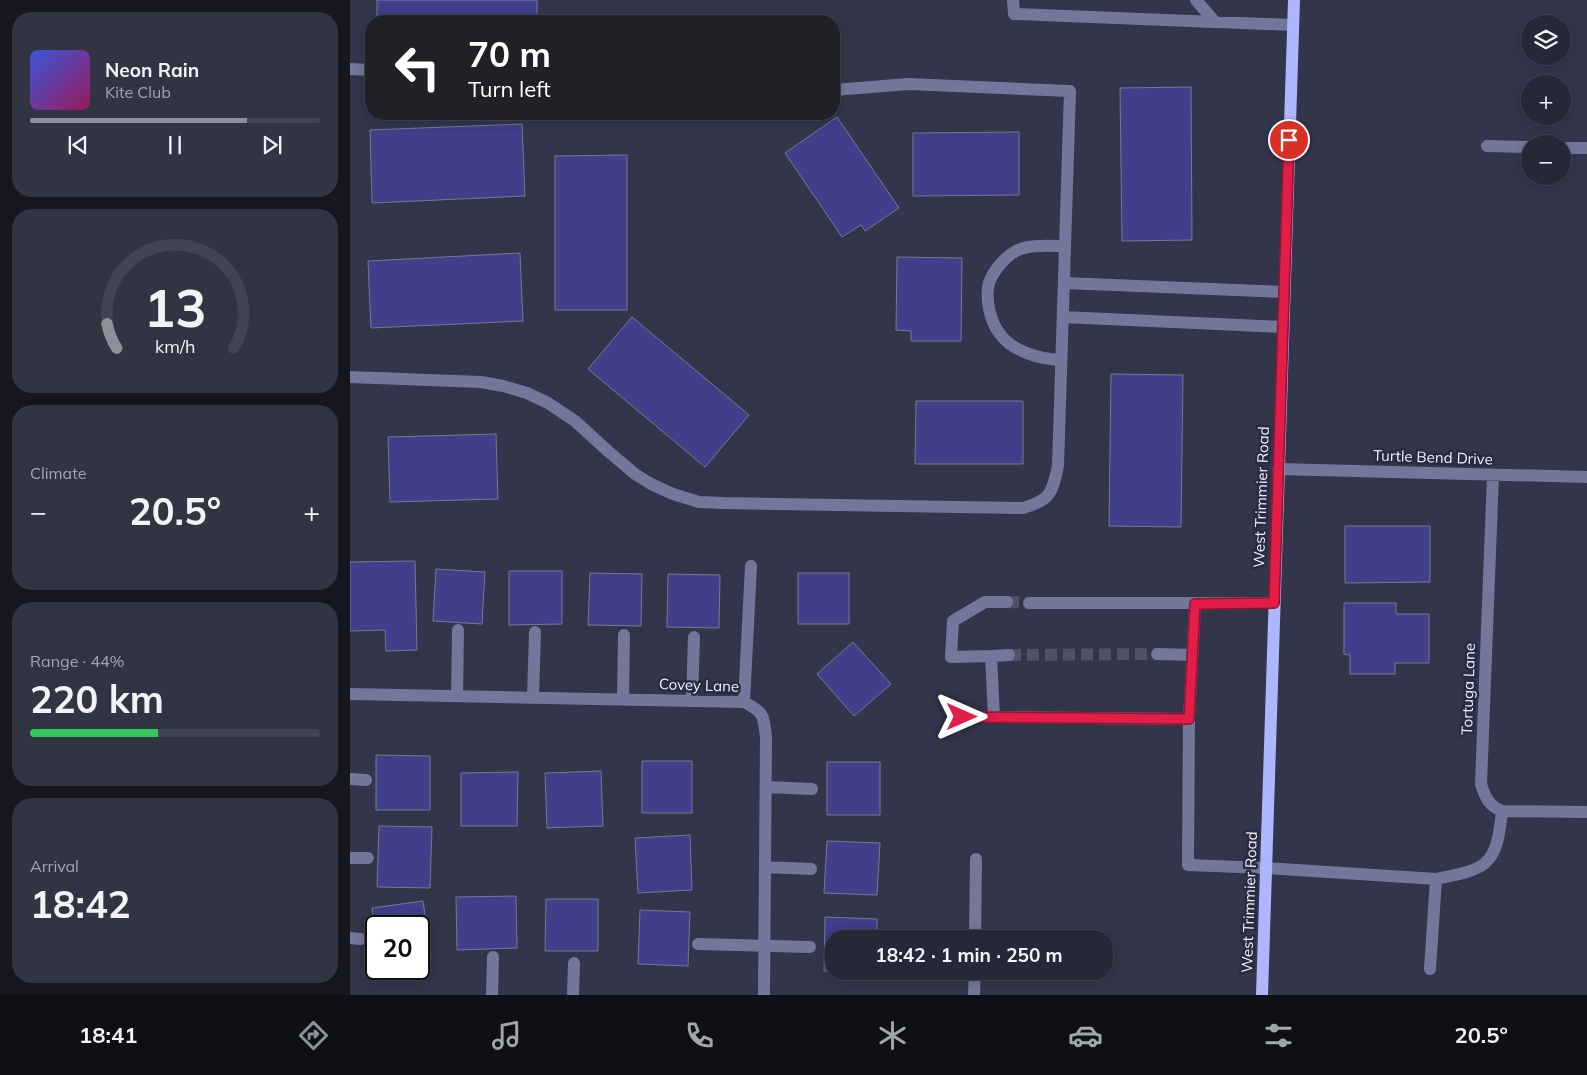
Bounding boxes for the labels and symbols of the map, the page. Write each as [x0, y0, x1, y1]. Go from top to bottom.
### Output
pin [1268, 119, 1310, 161]
street label: West Trimmier Road [1249, 426, 1273, 568]
street label: Turtle Bend Drive [1373, 445, 1493, 469]
street label: Tortuga Lane [1457, 643, 1479, 735]
street label: Covey Lane [659, 674, 739, 696]
position arrow [935, 690, 987, 742]
street label: West Trimmier Road [1237, 831, 1261, 973]
speed limit sign: 20 [365, 915, 430, 980]

